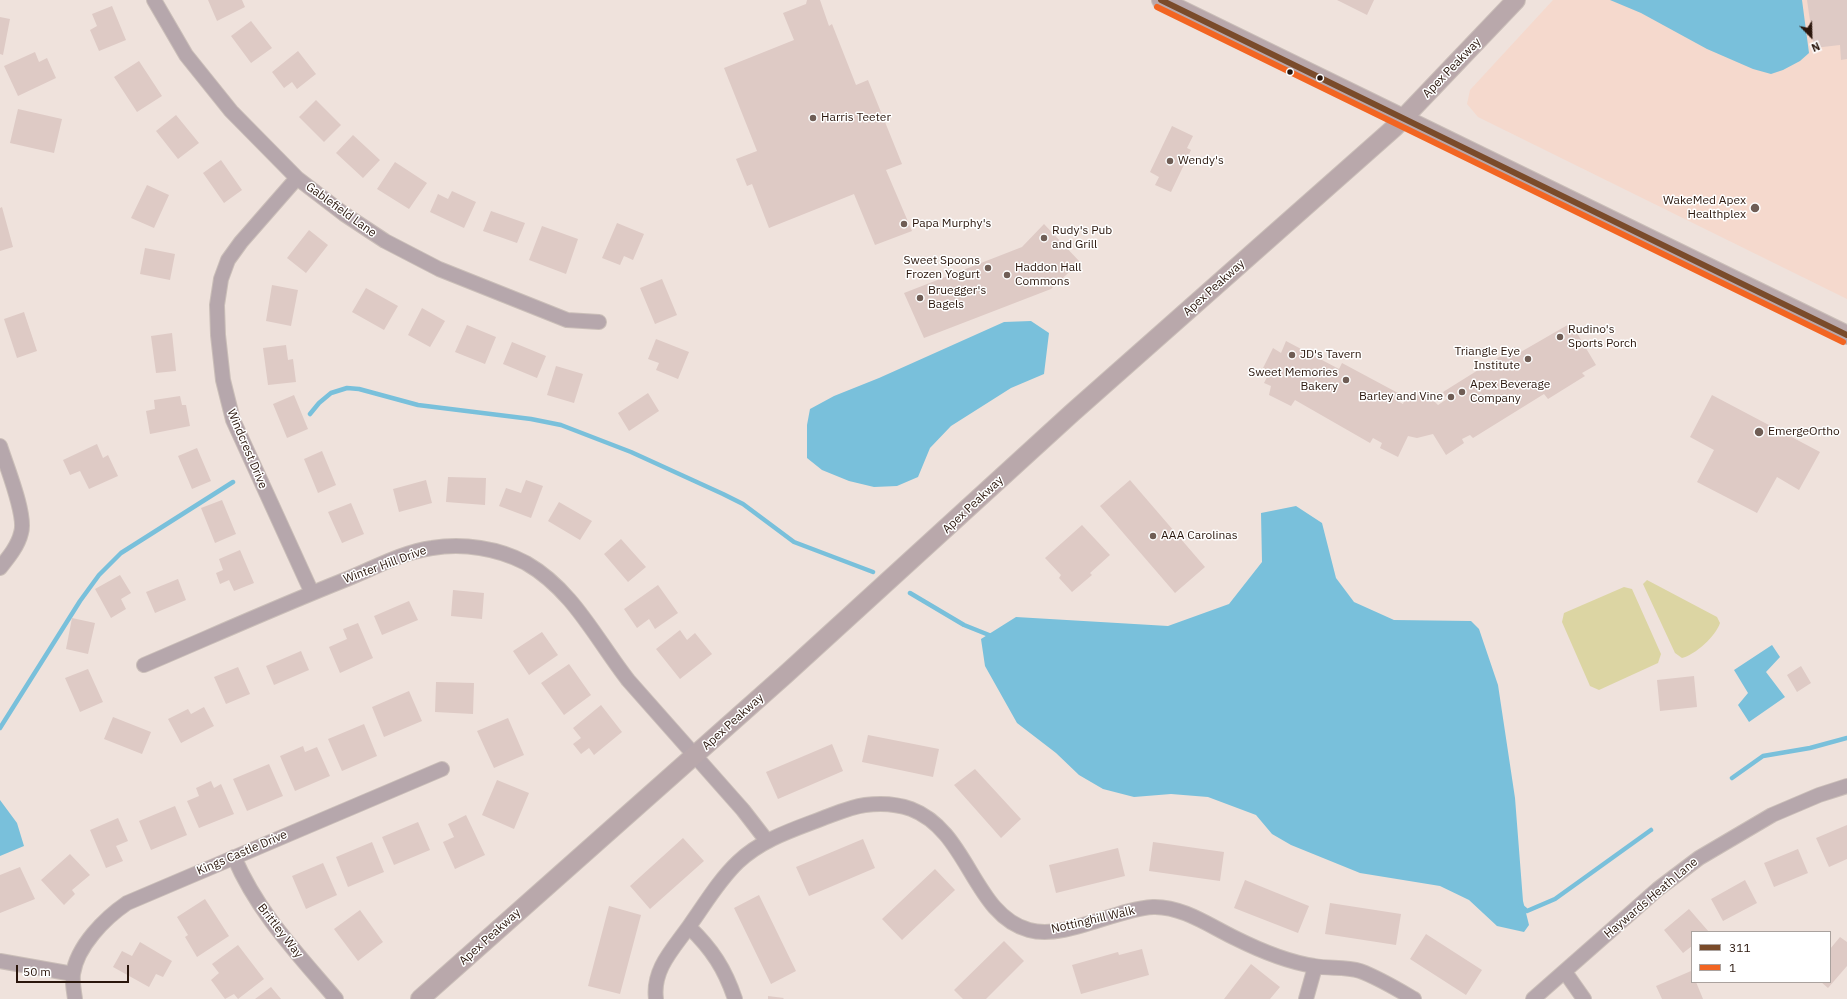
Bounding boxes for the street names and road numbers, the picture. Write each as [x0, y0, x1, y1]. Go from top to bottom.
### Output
street label: Apex Peakway [1420, 35, 1484, 101]
street label: Gablefield Lane [303, 180, 379, 240]
street label: Apex Peakway [1180, 257, 1248, 319]
street label: Windcrest Drive [224, 407, 270, 491]
street label: Apex Peakway [940, 473, 1006, 537]
street label: Winter Hill Drive [342, 543, 428, 587]
street label: Apex Peakway [699, 691, 767, 753]
street label: Kings Castle Drive [195, 827, 289, 879]
street label: Haywards Heath Lane [1601, 855, 1701, 941]
street label: Brittley Way [254, 901, 306, 961]
street label: Nottinghill Walk [1050, 903, 1136, 937]
street label: Apex Peakway [456, 906, 524, 968]

